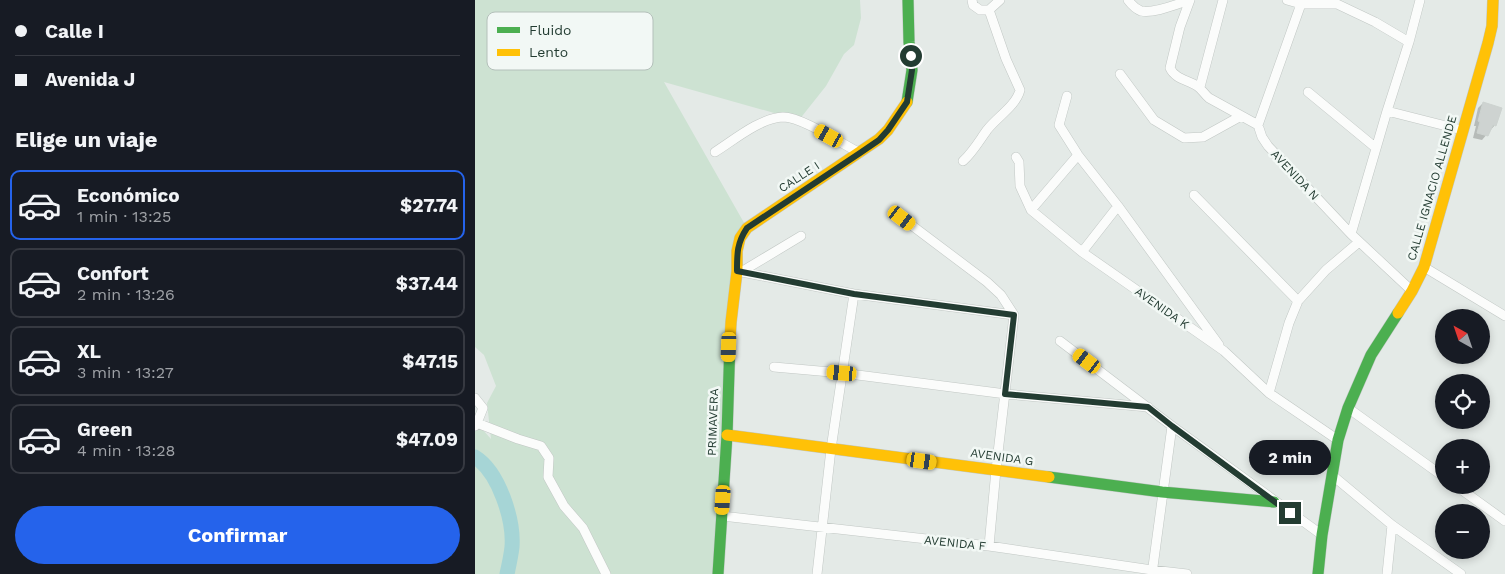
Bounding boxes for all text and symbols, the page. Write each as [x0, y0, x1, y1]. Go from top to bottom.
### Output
legend [487, 12, 653, 70]
text: Calle I [45, 20, 104, 43]
text: Fluido [529, 22, 571, 38]
text: Lento [529, 44, 568, 60]
route start [900, 45, 922, 67]
text: Avenida J [45, 68, 135, 91]
street label: CALLE IGNACIO ALLENDE [1405, 113, 1460, 262]
car [812, 122, 845, 150]
text: Elige un viaje [15, 127, 158, 152]
street label: AVENIDA N [1268, 147, 1322, 203]
street label: CALLE I [776, 159, 822, 195]
icon: car [17, 183, 62, 228]
text: Económico [77, 184, 180, 207]
text: $27.74 [400, 194, 458, 217]
car [885, 203, 918, 233]
text: 1 min · 13:25 [77, 207, 171, 226]
icon: car [17, 261, 62, 306]
text: Confort [77, 262, 148, 285]
text: $37.44 [396, 272, 458, 295]
street label: AVENIDA K [1132, 284, 1192, 332]
text: 2 min · 13:26 [77, 285, 175, 304]
north arrow [1435, 309, 1490, 364]
map controls [1435, 309, 1490, 559]
car [720, 332, 737, 362]
icon: car [17, 339, 62, 384]
text: XL [77, 340, 101, 363]
car [1070, 346, 1103, 376]
text: $47.15 [402, 350, 458, 373]
text: 3 min · 13:27 [77, 363, 174, 382]
car [826, 364, 857, 382]
button: locate [1435, 374, 1490, 429]
street label: PRIMAVERA [705, 388, 721, 456]
icon: car [17, 417, 62, 462]
text: Green [77, 418, 133, 441]
text: $47.09 [396, 428, 458, 451]
button: + [1435, 439, 1490, 494]
callout: 2 min [1249, 440, 1331, 476]
text: 4 min · 13:28 [77, 441, 175, 460]
street label: AVENIDA G [970, 446, 1034, 468]
text: 2 min [1268, 448, 1312, 467]
car [906, 451, 937, 471]
car [714, 485, 731, 515]
route end [1279, 502, 1301, 524]
button: − [1435, 504, 1490, 559]
button: Confirmar [15, 506, 460, 564]
street label: AVENIDA F [923, 533, 987, 553]

